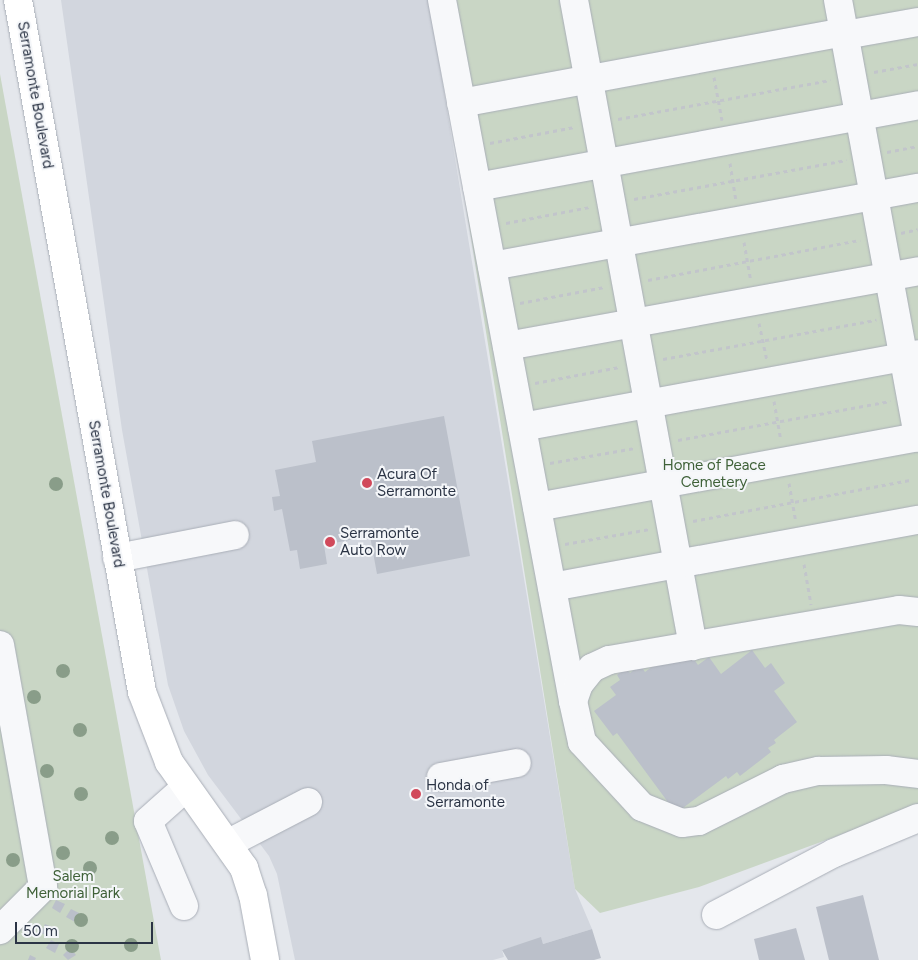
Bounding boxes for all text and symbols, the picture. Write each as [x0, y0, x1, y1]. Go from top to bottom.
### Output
street label: Serramonte Boulevard [13, 20, 57, 170]
street label: Serramonte Boulevard [84, 419, 128, 569]
park label: Home of Peace Cemetery [662, 456, 766, 491]
place label: Acura Of Serramonte [377, 465, 456, 500]
marker: Acura Of Serramonte [361, 477, 373, 489]
place label: Serramonte Auto Row [340, 524, 419, 559]
marker: Serramonte Auto Row [324, 536, 336, 548]
place label: Honda of Serramonte [426, 776, 505, 811]
marker: Honda of Serramonte [410, 788, 422, 800]
park label: Salem Memorial Park [26, 867, 120, 902]
scale bar [18, 912, 155, 944]
text: 50 m [23, 922, 58, 940]

